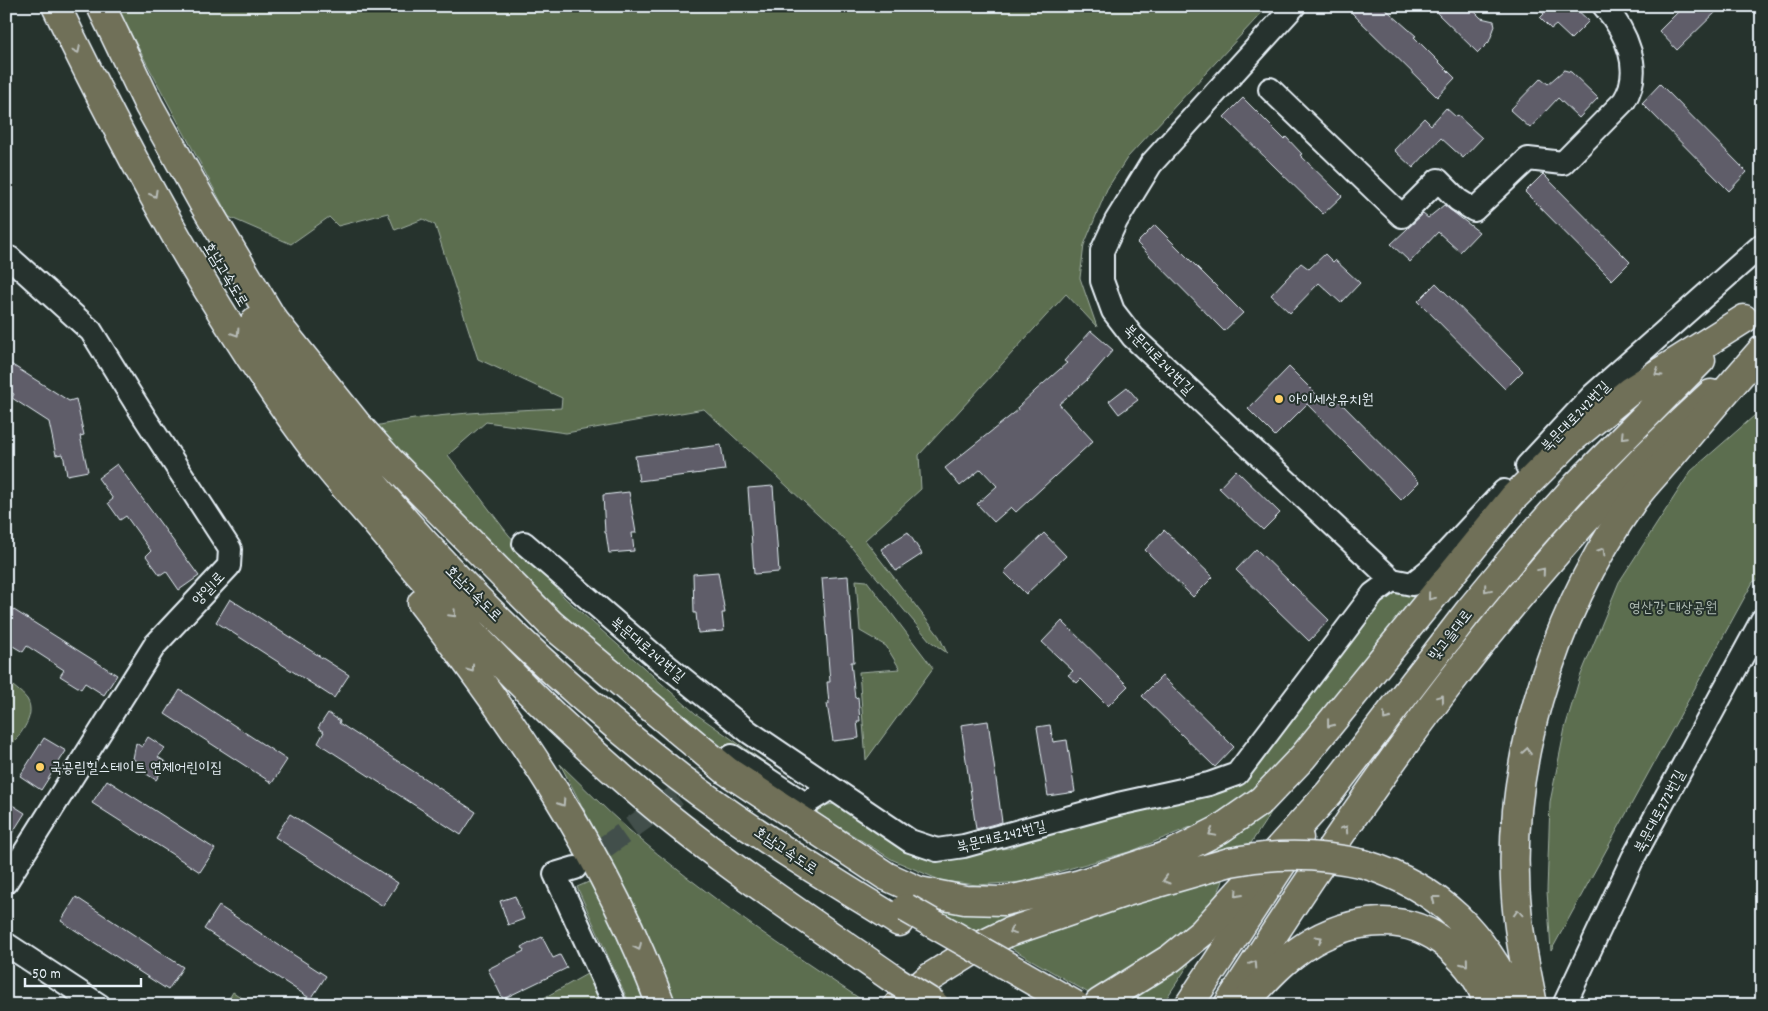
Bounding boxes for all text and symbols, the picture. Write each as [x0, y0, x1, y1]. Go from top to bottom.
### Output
one-way arrow [71, 45, 82, 54]
one-way arrow [147, 188, 157, 197]
street label: 호남고속도로 [196, 238, 252, 312]
street label: 북문대로242번길 [1117, 320, 1198, 401]
one-way arrow [230, 328, 240, 337]
one-way arrow [1654, 367, 1663, 377]
street label: 북문대로242번길 [1537, 377, 1616, 458]
place label: 아이세상유치원 [1289, 390, 1374, 412]
marker: 아이세상유치원 [1273, 393, 1285, 405]
one-way arrow [1621, 430, 1630, 439]
one-way arrow [1595, 547, 1605, 556]
street label: 호남고속도로 [439, 561, 506, 628]
street label: 양일1로 [188, 567, 231, 611]
one-way arrow [1536, 567, 1545, 576]
one-way arrow [1484, 583, 1492, 592]
one-way arrow [1429, 591, 1437, 600]
park label: 영산강 대상공원 [1629, 598, 1717, 620]
street label: 빛고을대로 [1424, 606, 1479, 667]
one-way arrow [447, 608, 456, 617]
street label: 북문대로242번길 [604, 613, 689, 688]
one-way arrow [465, 663, 474, 673]
one-way arrow [1435, 695, 1443, 704]
one-way arrow [1383, 711, 1392, 720]
one-way arrow [1327, 718, 1335, 727]
one-way arrow [1522, 747, 1532, 755]
place label: 국공립힐스테이트 연제어린이집 [50, 758, 222, 780]
marker: 국공립힐스테이트 연제어린이집 [34, 761, 46, 773]
street label: 북문대로272번길 [1630, 766, 1692, 857]
one-way arrow [556, 798, 565, 807]
street label: 북문대로242번길 [954, 816, 1049, 860]
street label: 호남고속도로 [749, 822, 821, 881]
one-way arrow [1339, 825, 1348, 835]
one-way arrow [1208, 827, 1217, 837]
one-way arrow [1162, 875, 1171, 885]
one-way arrow [1234, 888, 1243, 897]
one-way arrow [1432, 896, 1441, 904]
one-way arrow [1512, 908, 1523, 916]
one-way arrow [1008, 925, 1016, 935]
one-way arrow [1314, 935, 1323, 945]
one-way arrow [631, 942, 642, 951]
scale bar [25, 956, 141, 988]
one-way arrow [1459, 957, 1467, 966]
one-way arrow [1248, 960, 1257, 969]
text: 50 m [32, 964, 61, 986]

